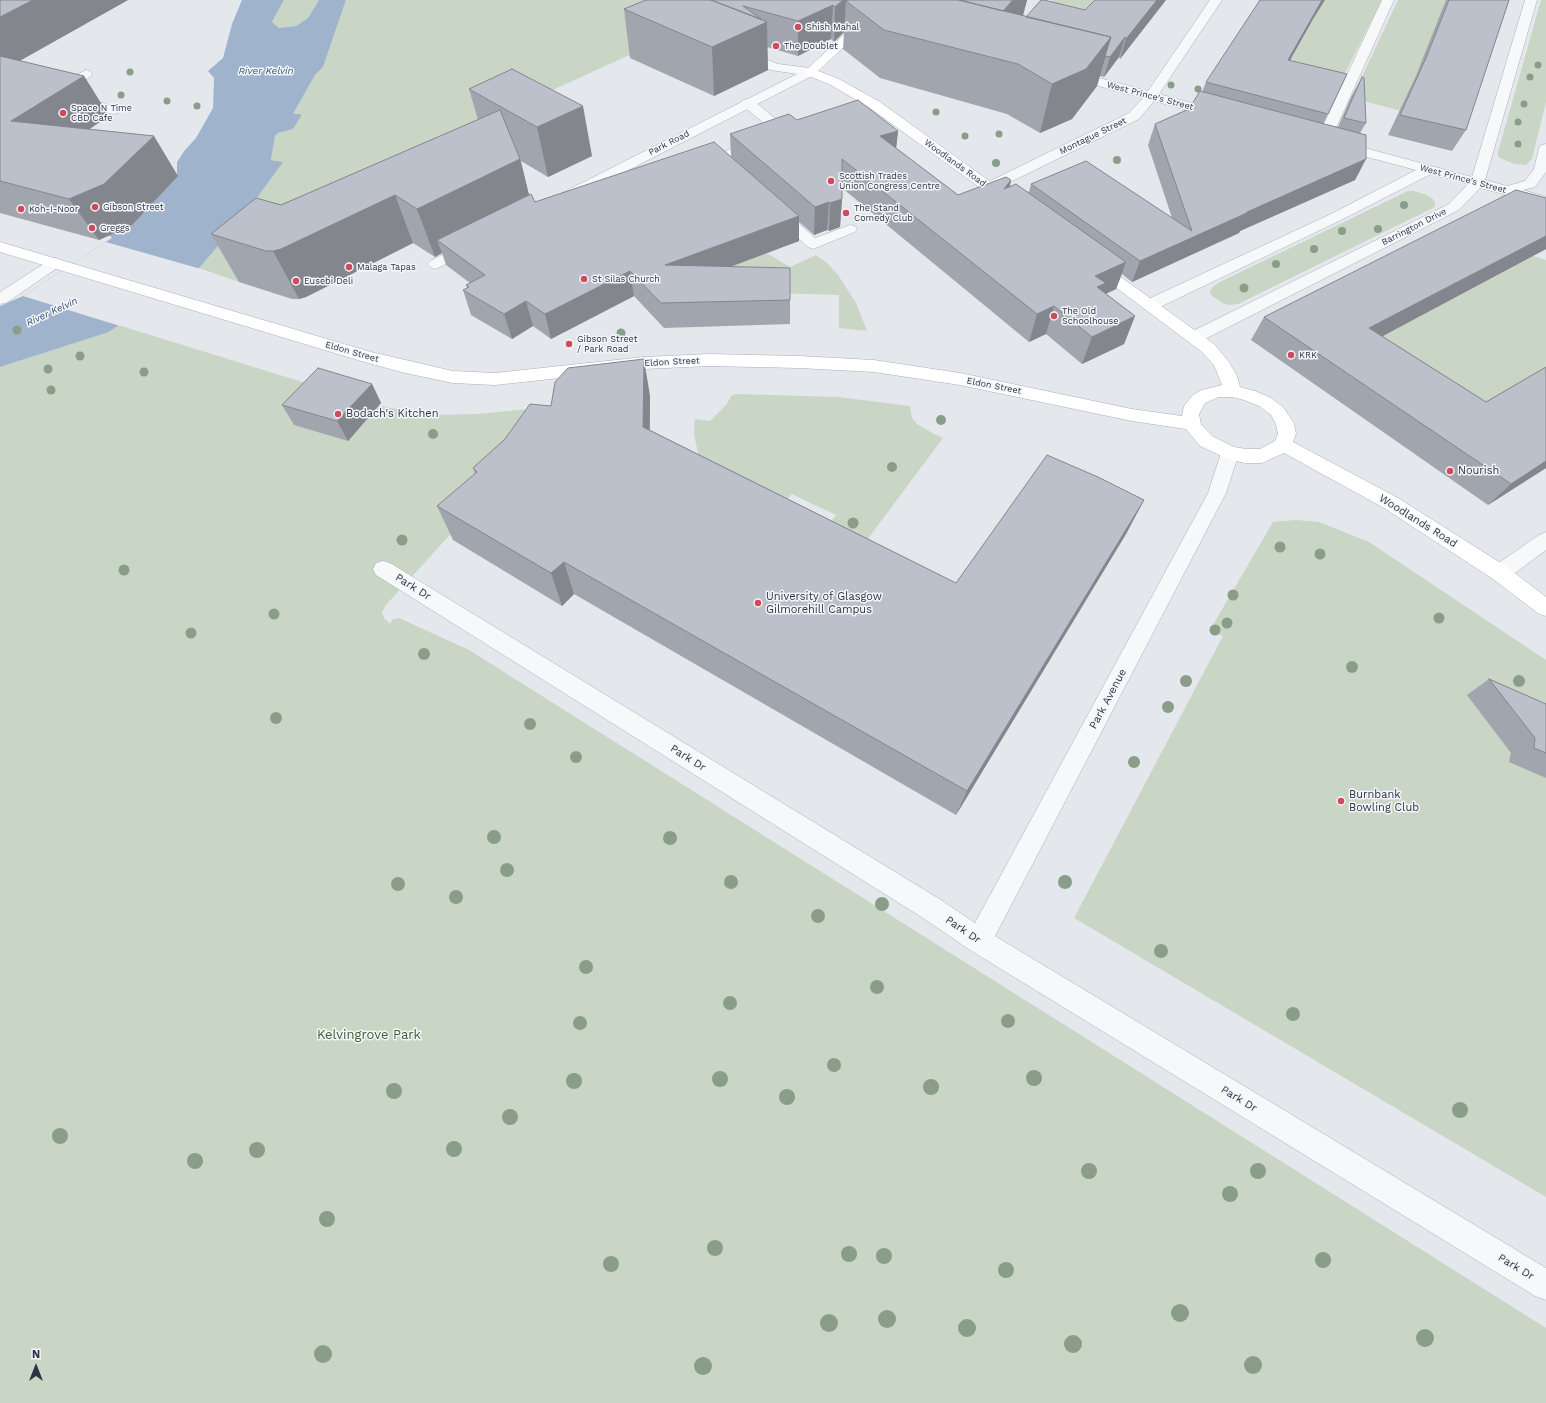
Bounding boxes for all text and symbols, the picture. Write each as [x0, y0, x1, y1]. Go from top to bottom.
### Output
marker: Shish Mahal [793, 22, 803, 32]
place label: Shish Mahal [806, 22, 859, 32]
marker: The Doublet [771, 41, 781, 51]
place label: The Doublet [784, 41, 838, 51]
water label: River Kelvin [239, 65, 293, 77]
street label: West Prince's Street [1106, 79, 1194, 113]
place label: Space N Time CBD Cafe [71, 103, 132, 124]
marker: Space N Time CBD Cafe [58, 108, 68, 118]
street label: Montague Street [1058, 115, 1128, 157]
street label: Park Road [647, 128, 691, 158]
street label: Woodlands Road [922, 137, 988, 189]
street label: West Prince's Street [1419, 162, 1507, 196]
place label: Scottish Trades Union Congress Centre [839, 171, 940, 192]
marker: Scottish Trades Union Congress Centre [826, 176, 836, 186]
marker: Gibson Street [90, 202, 100, 212]
place label: Gibson Street [103, 202, 163, 212]
place label: The Stand Comedy Club [854, 203, 913, 224]
marker: Koh-I-Noor [16, 204, 26, 214]
place label: Koh-I-Noor [29, 204, 78, 214]
street label: Barrington Drive [1380, 206, 1448, 248]
marker: The Stand Comedy Club [841, 208, 851, 218]
marker: Greggs [87, 223, 97, 233]
place label: Greggs [100, 223, 130, 233]
marker: Malaga Tapas [344, 262, 354, 272]
place label: Malaga Tapas [357, 262, 416, 272]
marker: St Silas Church [579, 274, 589, 284]
place label: St Silas Church [592, 274, 660, 284]
marker: Eusebi Deli [291, 276, 301, 286]
place label: Eusebi Deli [304, 276, 353, 286]
water label: River Kelvin [25, 295, 79, 329]
place label: The Old Schoolhouse [1062, 306, 1118, 327]
marker: The Old Schoolhouse [1049, 311, 1059, 321]
place label: Gibson Street / Park Road [577, 334, 637, 355]
street label: Eldon Street [324, 339, 380, 365]
marker: Gibson Street / Park Road [564, 339, 574, 349]
marker: KRK [1286, 350, 1296, 360]
place label: KRK [1299, 350, 1317, 360]
street label: Eldon Street [644, 355, 700, 369]
street label: Eldon Street [966, 375, 1022, 397]
place label: Bodach's Kitchen [346, 407, 438, 421]
marker: Bodach's Kitchen [333, 409, 343, 419]
place label: Nourish [1458, 464, 1499, 478]
marker: Nourish [1445, 466, 1455, 476]
street label: Woodlands Road [1376, 492, 1460, 550]
street label: Park Dr [393, 571, 433, 603]
place label: University of Glasgow Gilmorehill Campus [766, 590, 882, 616]
marker: University of Glasgow Gilmorehill Campus [753, 598, 763, 608]
street label: Park Avenue [1087, 667, 1129, 731]
street label: Park Dr [668, 742, 708, 774]
place label: Burnbank Bowling Club [1349, 788, 1419, 814]
marker: Burnbank Bowling Club [1336, 796, 1346, 806]
street label: Park Dr [943, 913, 983, 947]
park label: Kelvingrove Park [317, 1027, 421, 1043]
street label: Park Dr [1219, 1083, 1259, 1115]
street label: Park Dr [1496, 1251, 1536, 1283]
north arrow [16, 1347, 56, 1387]
text: N [32, 1348, 40, 1361]

